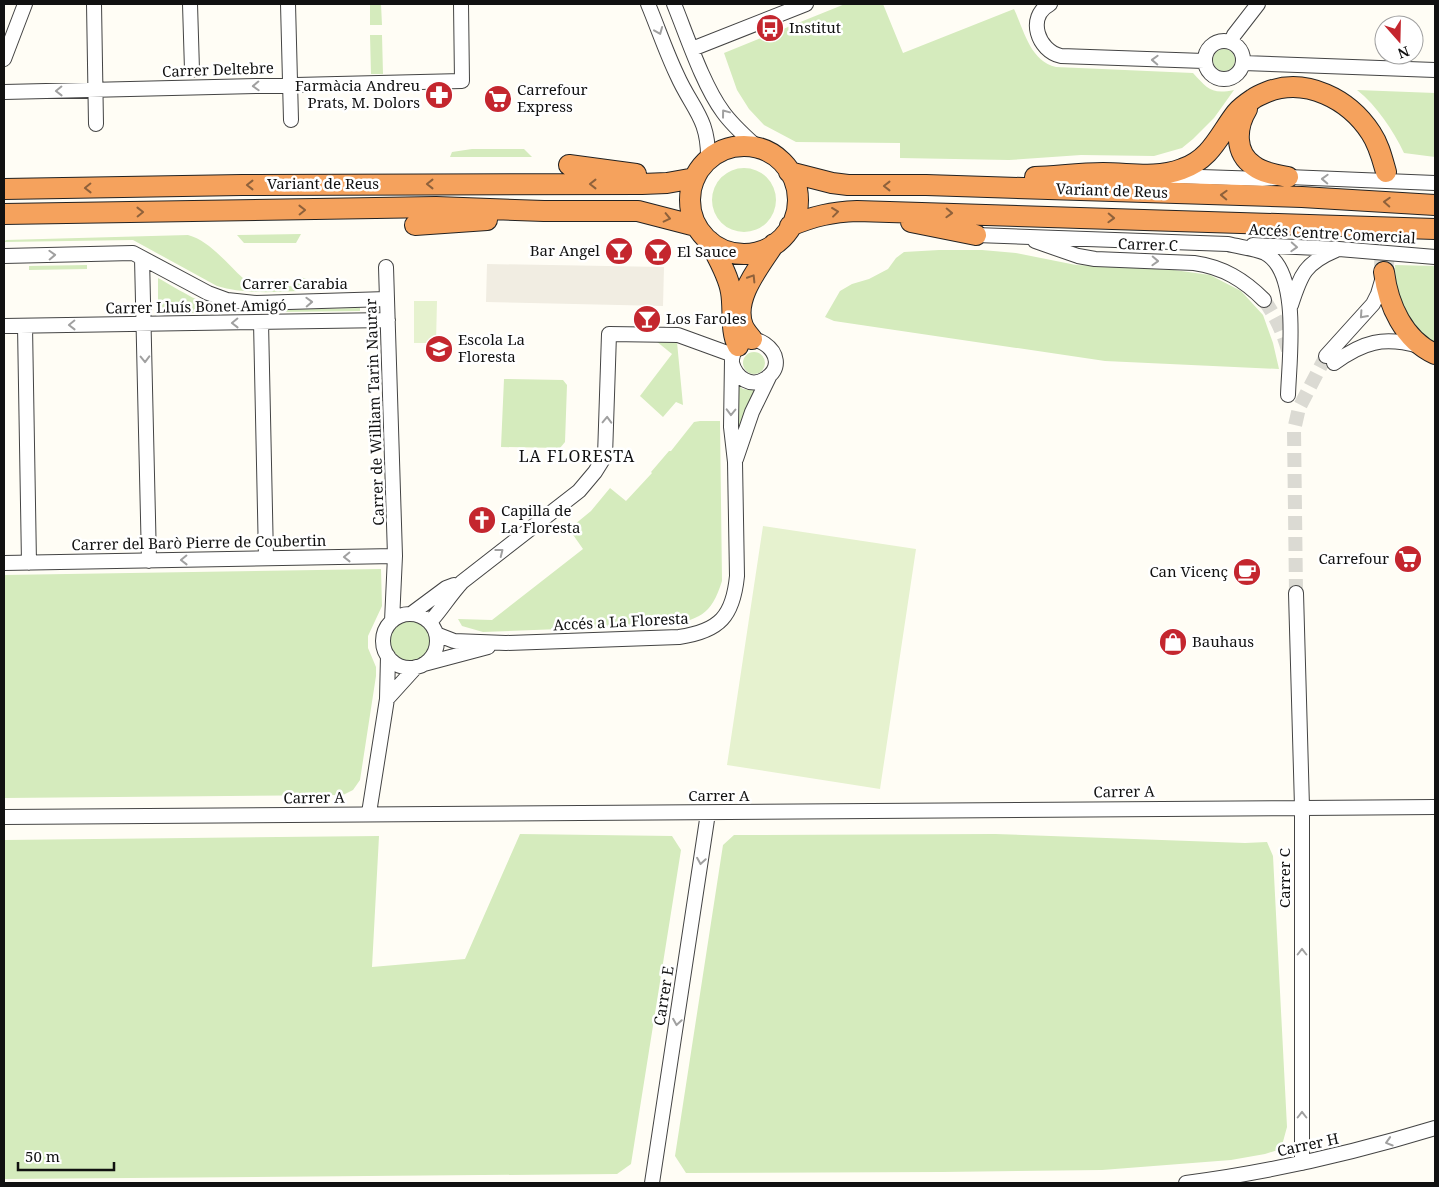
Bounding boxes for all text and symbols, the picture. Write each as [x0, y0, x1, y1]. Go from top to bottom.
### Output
bus stop icon: Institut [755, 13, 785, 43]
north arrow [1374, 15, 1424, 65]
place label: Institut [789, 17, 841, 37]
one-way arrow [653, 26, 663, 35]
text: N [1395, 42, 1412, 64]
one-way arrow [1151, 54, 1159, 65]
street label: Carrer Deltebre [162, 57, 274, 81]
place label: Farmàcia Andreu Prats, M. Dolors [295, 75, 420, 112]
place label: Carrefour Express [517, 79, 588, 116]
one-way arrow [252, 80, 260, 91]
pharmacy icon: Farmàcia Andreu Prats, M. Dolors [424, 80, 454, 110]
supermarket icon: Carrefour Express [483, 84, 513, 114]
one-way arrow [55, 86, 62, 96]
one-way arrow [722, 110, 730, 119]
street label: Variant de Reus [267, 173, 379, 193]
one-way arrow [1321, 173, 1329, 184]
street label: Variant de Reus [1056, 178, 1169, 202]
one-way arrow [246, 179, 254, 190]
one-way arrow [426, 179, 434, 189]
one-way arrow [589, 179, 596, 189]
one-way arrow [883, 180, 891, 191]
one-way arrow [84, 182, 92, 193]
one-way arrow [1220, 190, 1228, 200]
one-way arrow [1382, 196, 1390, 207]
one-way arrow [299, 204, 307, 215]
one-way arrow [136, 207, 144, 217]
one-way arrow [831, 208, 840, 218]
one-way arrow [945, 208, 953, 219]
one-way arrow [663, 212, 672, 223]
one-way arrow [1107, 213, 1115, 224]
street label: Accés Centre Comercial [1248, 219, 1416, 247]
street label: Carrer C [1118, 233, 1178, 255]
bar icon: Bar Angel [604, 236, 634, 266]
bar icon: El Sauce [643, 237, 673, 267]
place label: Bar Angel [530, 240, 600, 260]
place label: El Sauce [677, 241, 736, 261]
one-way arrow [1290, 242, 1298, 252]
one-way arrow [49, 249, 57, 260]
one-way arrow [1152, 256, 1160, 267]
street label: Carrer Carabia [242, 273, 348, 293]
one-way arrow [745, 275, 755, 284]
street label: Carrer Lluís Bonet Amigó [105, 294, 287, 318]
one-way arrow [305, 297, 313, 307]
street label: Carrer de William Tarin Naurar [360, 298, 388, 526]
bar icon: Los Faroles [632, 304, 662, 334]
place label: Los Faroles [666, 308, 747, 328]
one-way arrow [1360, 309, 1369, 318]
one-way arrow [230, 317, 238, 328]
one-way arrow [68, 320, 76, 331]
place label: Escola La Floresta [458, 329, 525, 366]
school or university icon: Escola La Floresta [424, 334, 454, 364]
one-way arrow [140, 356, 150, 363]
one-way arrow [726, 408, 736, 416]
one-way arrow [601, 416, 612, 424]
district label: LA FLORESTA [519, 445, 635, 467]
place label: Capilla de La Floresta [501, 500, 580, 537]
church icon: Capilla de La Floresta [467, 505, 497, 535]
street label: Carrer del Barò Pierre de Coubertin [71, 530, 327, 554]
supermarket icon: Carrefour [1393, 544, 1423, 574]
place label: Carrefour [1318, 548, 1389, 568]
one-way arrow [494, 550, 503, 558]
one-way arrow [342, 552, 350, 562]
one-way arrow [180, 555, 188, 565]
cafe icon: Can Vicenç [1232, 557, 1262, 587]
place label: Can Vicenç [1149, 561, 1228, 581]
street label: Accés a La Floresta [553, 607, 689, 635]
shop icon: Bauhaus [1158, 627, 1188, 657]
place label: Bauhaus [1192, 631, 1254, 651]
street label: Carrer A [1093, 780, 1155, 802]
street label: Carrer A [688, 785, 750, 805]
street label: Carrer A [283, 786, 345, 808]
street label: Carrer C [1274, 848, 1294, 908]
one-way arrow [696, 857, 707, 865]
one-way arrow [1297, 948, 1307, 956]
street label: Carrer E [648, 965, 678, 1027]
one-way arrow [672, 1017, 682, 1026]
one-way arrow [1297, 1110, 1307, 1118]
street label: Carrer H [1275, 1128, 1341, 1160]
one-way arrow [1385, 1136, 1393, 1146]
scale bar [18, 1140, 114, 1172]
text: 50 m [25, 1146, 60, 1166]

